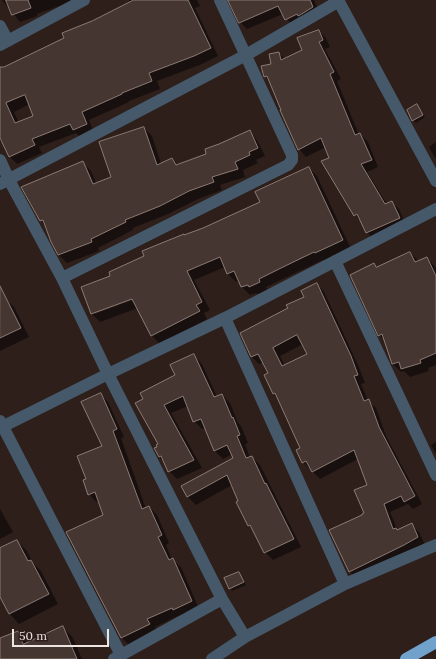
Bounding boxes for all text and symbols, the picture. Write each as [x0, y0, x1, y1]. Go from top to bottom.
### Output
scale bar [14, 621, 111, 647]
text: 50 m [19, 628, 47, 643]

